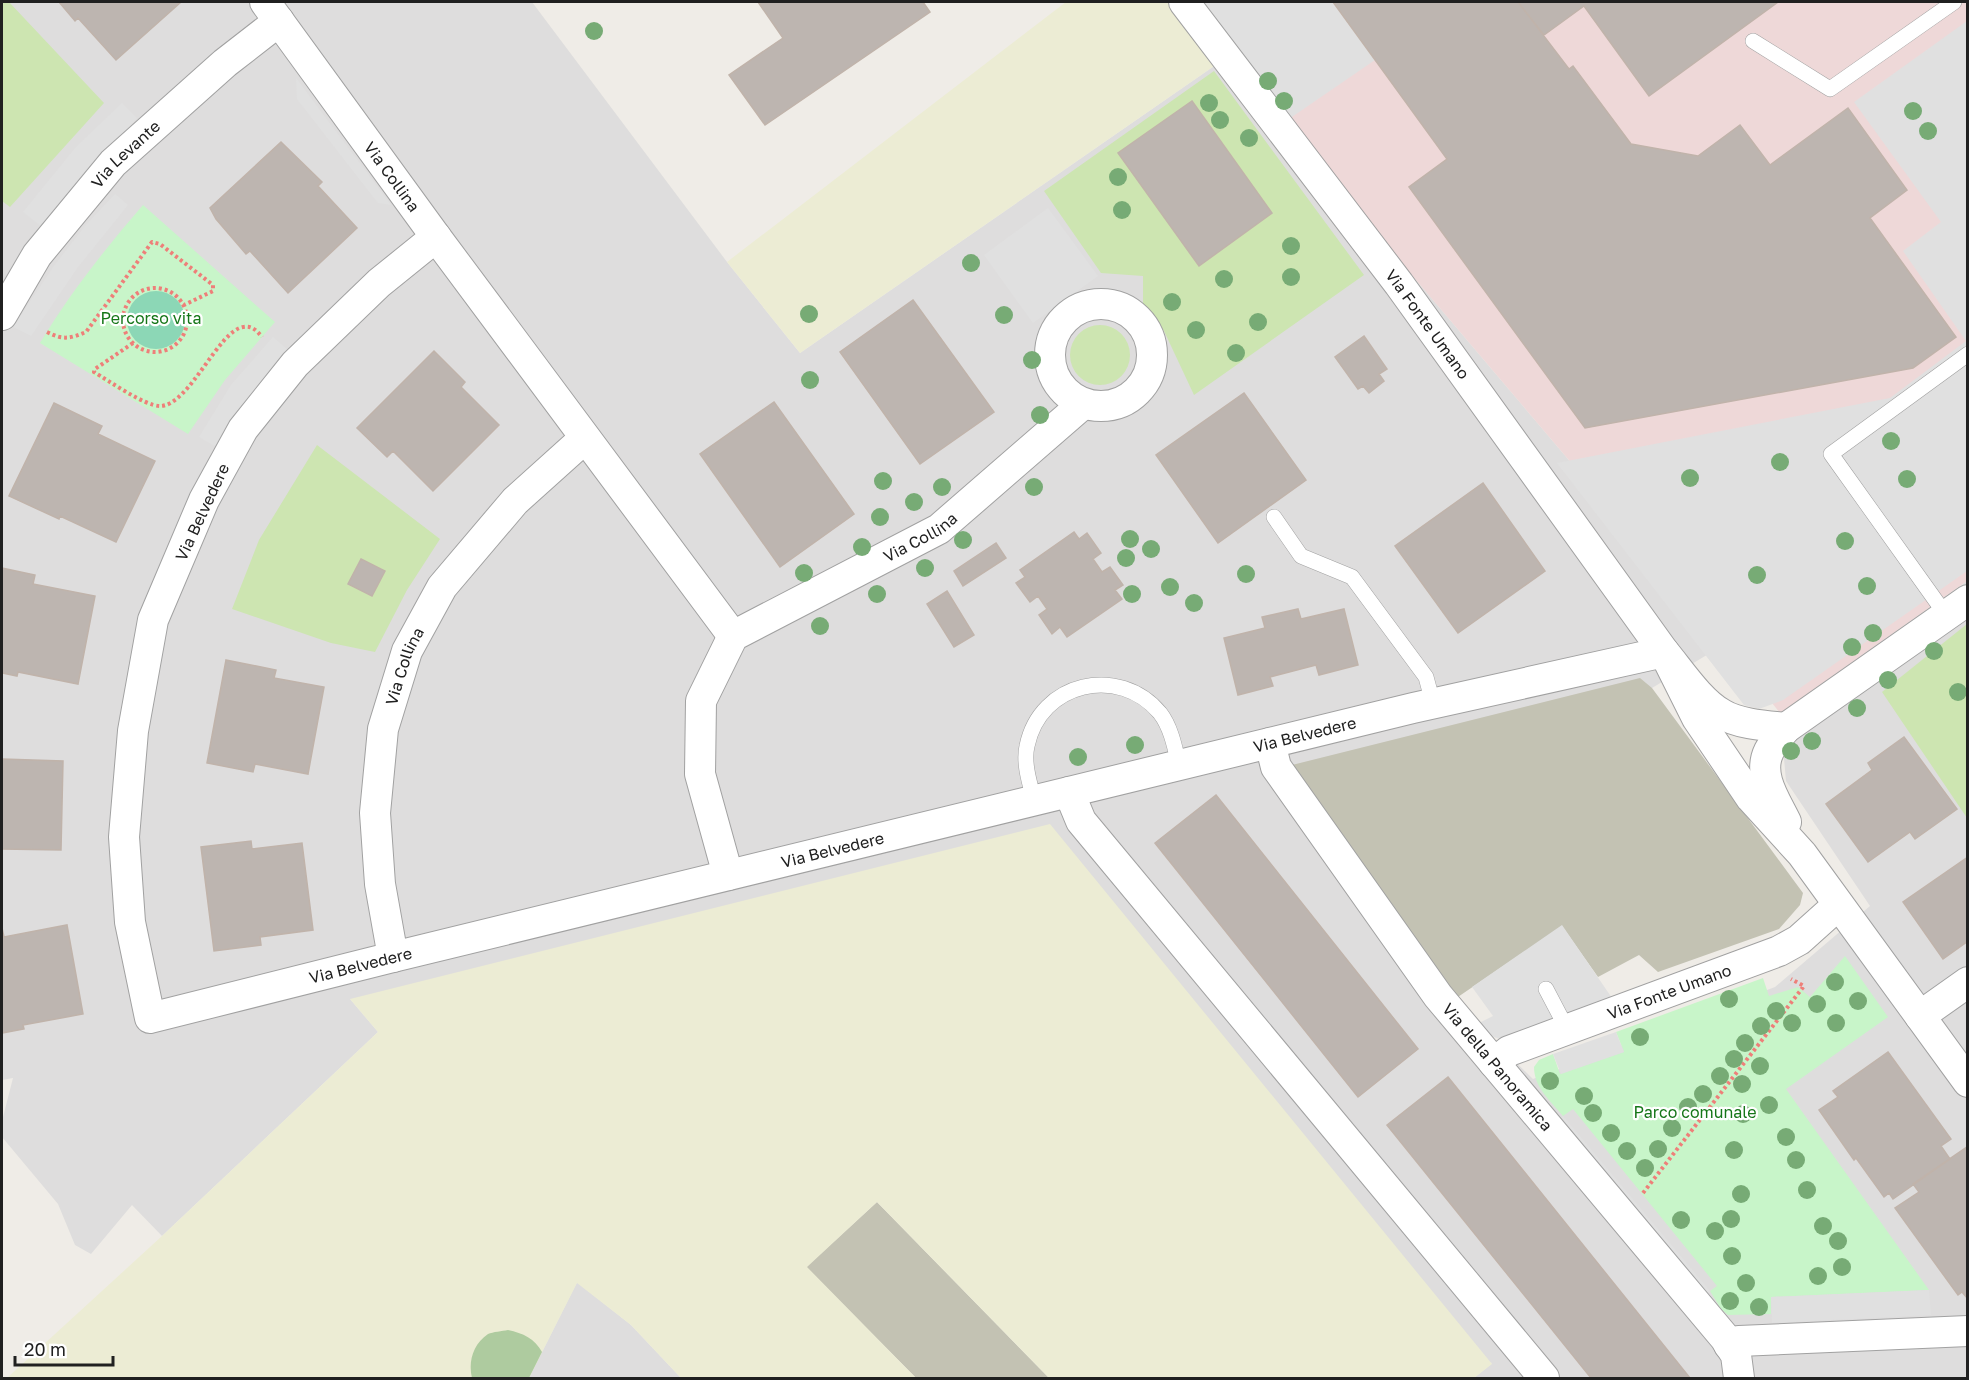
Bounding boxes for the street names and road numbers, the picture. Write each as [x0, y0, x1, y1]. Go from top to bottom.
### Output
street label: Via Levante [87, 116, 164, 192]
street label: Via Collina [360, 138, 424, 216]
street label: Via Fonte Umano [1381, 265, 1474, 383]
street label: Via Belvedere [171, 460, 233, 564]
street label: Via Collina [880, 508, 961, 566]
street label: Via Collina [381, 624, 428, 708]
street label: Via Belvedere [1251, 712, 1358, 757]
street label: Via Belvedere [779, 827, 886, 872]
street label: Via Belvedere [307, 943, 414, 988]
street label: Via Fonte Umano [1604, 960, 1734, 1024]
street label: Via della Panoramica [1438, 999, 1557, 1135]

